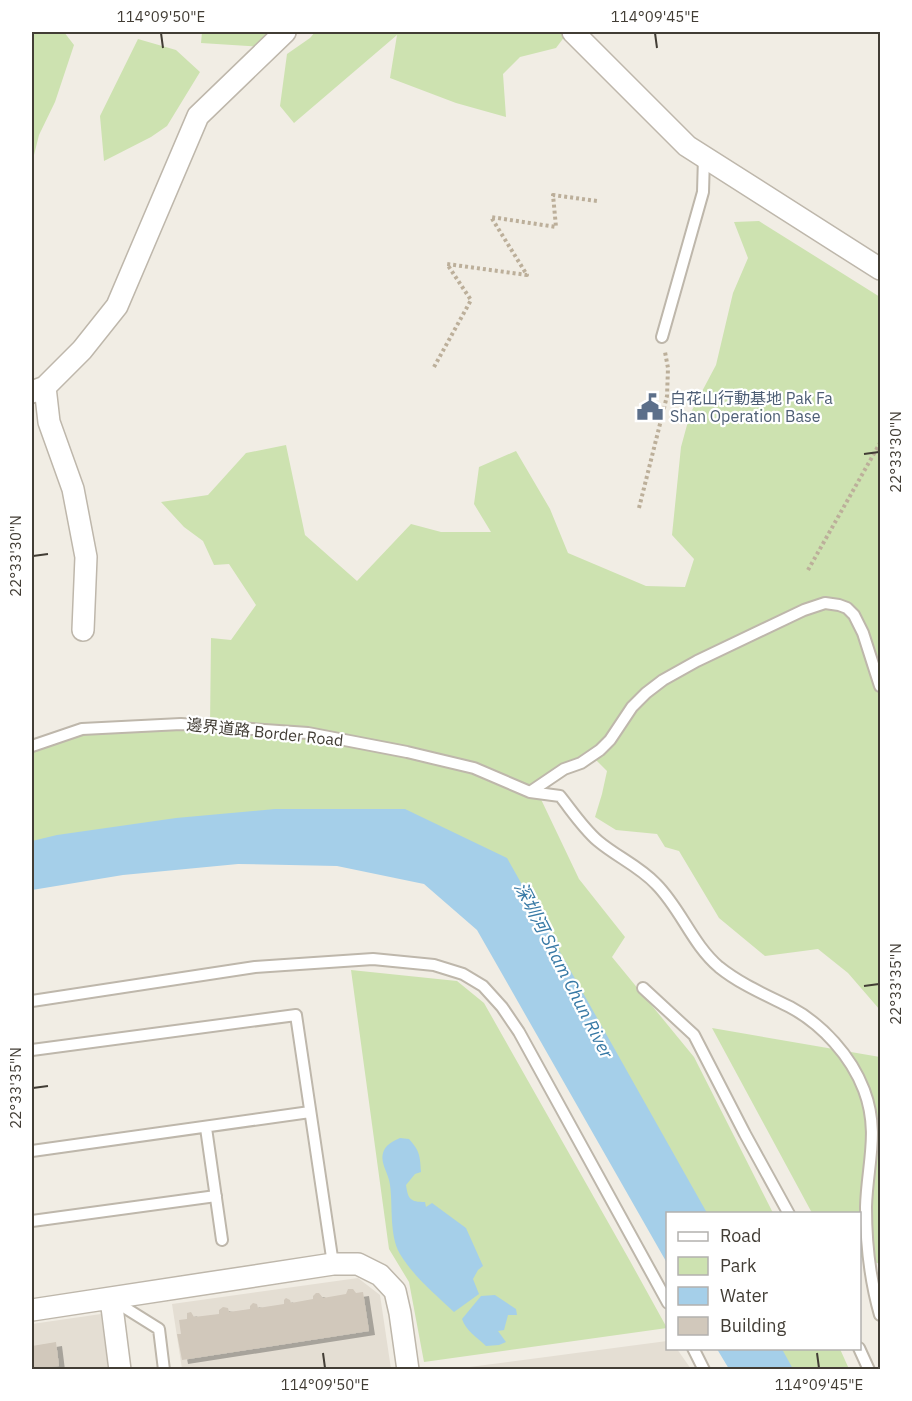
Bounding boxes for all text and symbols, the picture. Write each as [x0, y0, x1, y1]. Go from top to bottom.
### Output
text: 114°09'50"E [117, 7, 205, 26]
text: 114°09'45"E [611, 7, 699, 26]
place label: 白花山行動基地 Pak Fa Shan Operation Base [670, 388, 833, 426]
public building icon: 白花山行動基地 Pak Fa Shan Operation Base [635, 392, 665, 422]
text: 22°33'30"N [886, 411, 905, 493]
text: 22°33'30"N [6, 515, 25, 597]
street label: 邊界道路 Border Road [186, 714, 344, 750]
water label: 深圳河 Sham Chun River [510, 878, 619, 1062]
text: 22°33'35"N [886, 943, 905, 1025]
text: 22°33'35"N [6, 1047, 25, 1129]
legend [666, 1212, 861, 1350]
text: Road [720, 1224, 761, 1247]
text: Park [720, 1254, 757, 1277]
text: Water [720, 1284, 769, 1307]
text: Building [720, 1314, 787, 1337]
text: 114°09'50"E [281, 1375, 369, 1394]
text: 114°09'45"E [775, 1375, 863, 1394]

